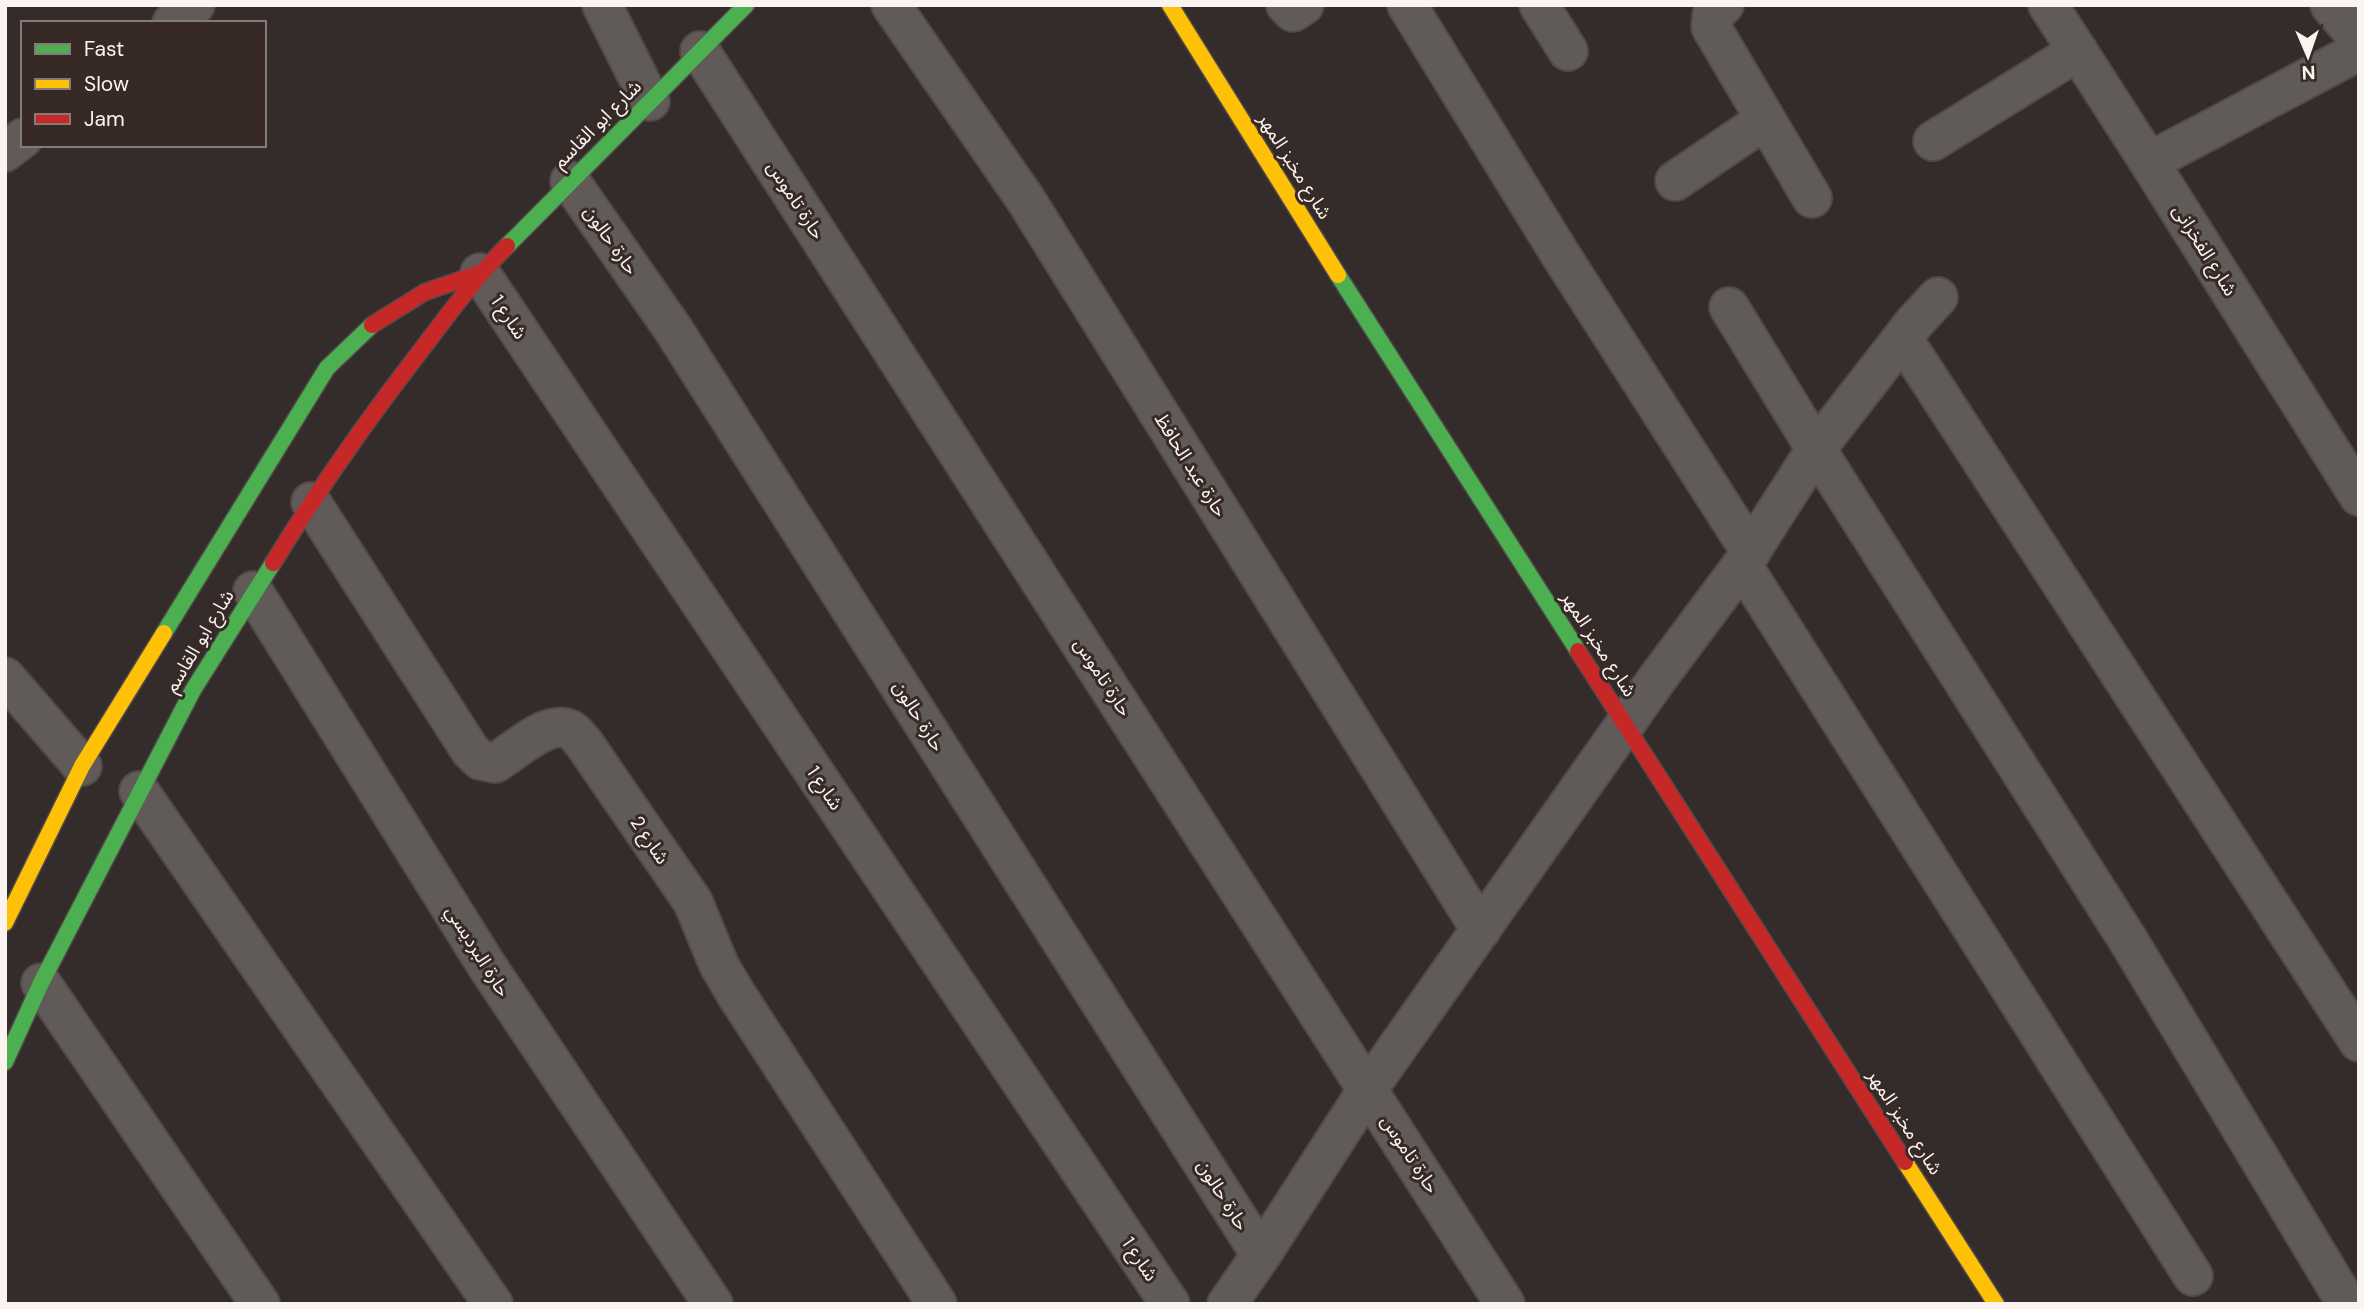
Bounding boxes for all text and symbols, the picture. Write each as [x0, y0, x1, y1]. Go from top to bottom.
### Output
legend [21, 21, 266, 147]
north arrow [2273, 21, 2343, 91]
text: Fast [84, 35, 124, 63]
text: N [2301, 60, 2316, 85]
text: Slow [84, 70, 129, 98]
street label: شارع ابو القاسم [547, 74, 648, 175]
text: Jam [84, 105, 125, 133]
street label: شارع مخبز المهر [1251, 107, 1338, 224]
street label: حارة تاموس [761, 156, 831, 244]
street label: شارع الفخرانى [2166, 199, 2243, 301]
street label: حارة حالون [578, 200, 644, 280]
street label: شارع 1 [484, 290, 533, 344]
street label: حارة عبد الحافظ [1149, 408, 1233, 522]
street label: شارع ابو القاسم [158, 585, 241, 698]
street label: شارع مخبز المهر [1554, 586, 1642, 702]
street label: حارة تاموس [1068, 633, 1138, 721]
street label: حارة حالون [887, 676, 951, 756]
street label: شارع 1 [800, 761, 849, 815]
street label: شارع 2 [624, 811, 675, 870]
street label: حارة البرديسي [438, 900, 516, 1003]
street label: شارع مخبز المهر [1860, 1064, 1948, 1180]
street label: حارة تاموس [1375, 1110, 1445, 1198]
street label: حارة حالون [1191, 1155, 1255, 1235]
street label: شارع 1 [1115, 1232, 1164, 1286]

